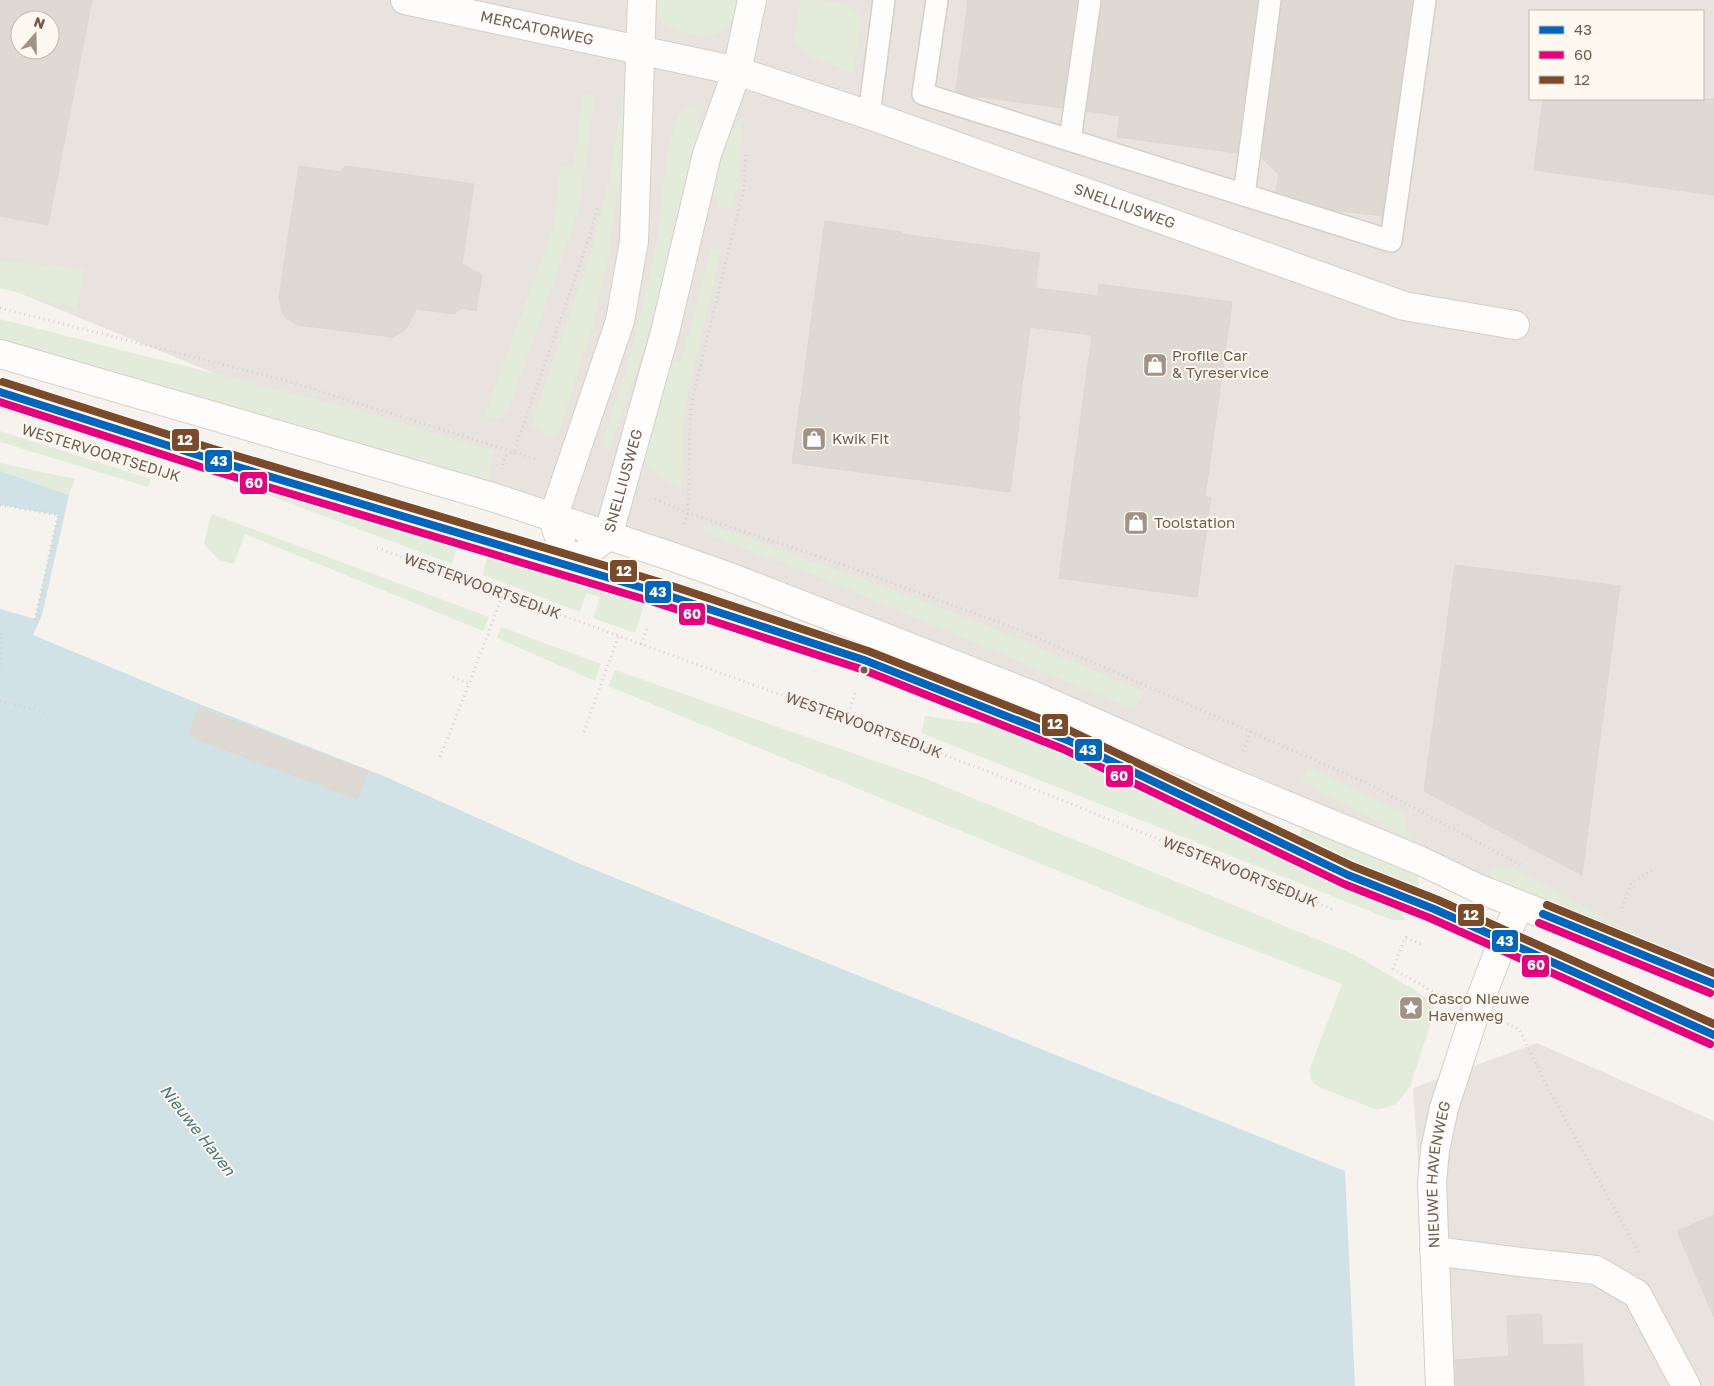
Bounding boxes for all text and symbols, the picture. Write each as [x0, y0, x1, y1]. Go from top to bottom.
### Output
street label: MERCATORWEG [479, 6, 596, 48]
north arrow [10, 10, 60, 60]
legend [1529, 10, 1704, 100]
text: N [32, 13, 48, 32]
text: 43 [1574, 20, 1592, 38]
text: 60 [1574, 45, 1592, 63]
text: 12 [1574, 70, 1590, 88]
street label: SNELLIUSWEG [1072, 179, 1178, 232]
place label: Profile Car & Tyreservice [1172, 346, 1269, 381]
shop icon: Profile Car & Tyreservice [1142, 352, 1168, 378]
street label: WESTERVOORTSEDIJK [20, 419, 183, 485]
shop icon: Kwik Fit [801, 426, 827, 452]
street label: SNELLIUSWEG [599, 427, 645, 534]
line badge: 12 [171, 428, 200, 452]
place label: Kwik Fit [832, 429, 889, 447]
text: 12 [177, 431, 193, 448]
line badge: 43 [204, 449, 233, 473]
text: 43 [210, 452, 228, 469]
line badge: 60 [239, 471, 268, 495]
text: 60 [245, 474, 263, 491]
shop icon: Toolstation [1123, 510, 1149, 536]
place label: Toolstation [1154, 513, 1235, 531]
street label: WESTERVOORTSEDIJK [402, 549, 563, 622]
line badge: 12 [609, 559, 638, 583]
text: 12 [616, 562, 632, 579]
line badge: 43 [644, 580, 672, 604]
text: 43 [649, 583, 667, 600]
line badge: 60 [678, 602, 706, 626]
text: 60 [683, 605, 701, 622]
unlabelled marker [859, 665, 869, 675]
street label: WESTERVOORTSEDIJK [783, 687, 945, 761]
line badge: 12 [1041, 713, 1069, 737]
text: 12 [1047, 715, 1063, 732]
line badge: 43 [1074, 738, 1103, 762]
text: 43 [1079, 741, 1097, 758]
line badge: 60 [1105, 764, 1134, 788]
text: 60 [1110, 767, 1128, 784]
street label: WESTERVOORTSEDIJK [1160, 832, 1320, 910]
line badge: 12 [1457, 903, 1485, 927]
text: 12 [1463, 906, 1479, 923]
line badge: 43 [1491, 929, 1519, 953]
text: 43 [1496, 932, 1514, 949]
line badge: 60 [1521, 954, 1550, 978]
text: 60 [1527, 956, 1545, 973]
place label: Casco Nieuwe Havenweg [1428, 989, 1530, 1024]
place icon: Casco Nieuwe Havenweg [1398, 995, 1424, 1021]
water label: Nieuwe Haven [156, 1080, 240, 1180]
street label: NIEUWE HAVENWEG [1422, 1098, 1454, 1249]

